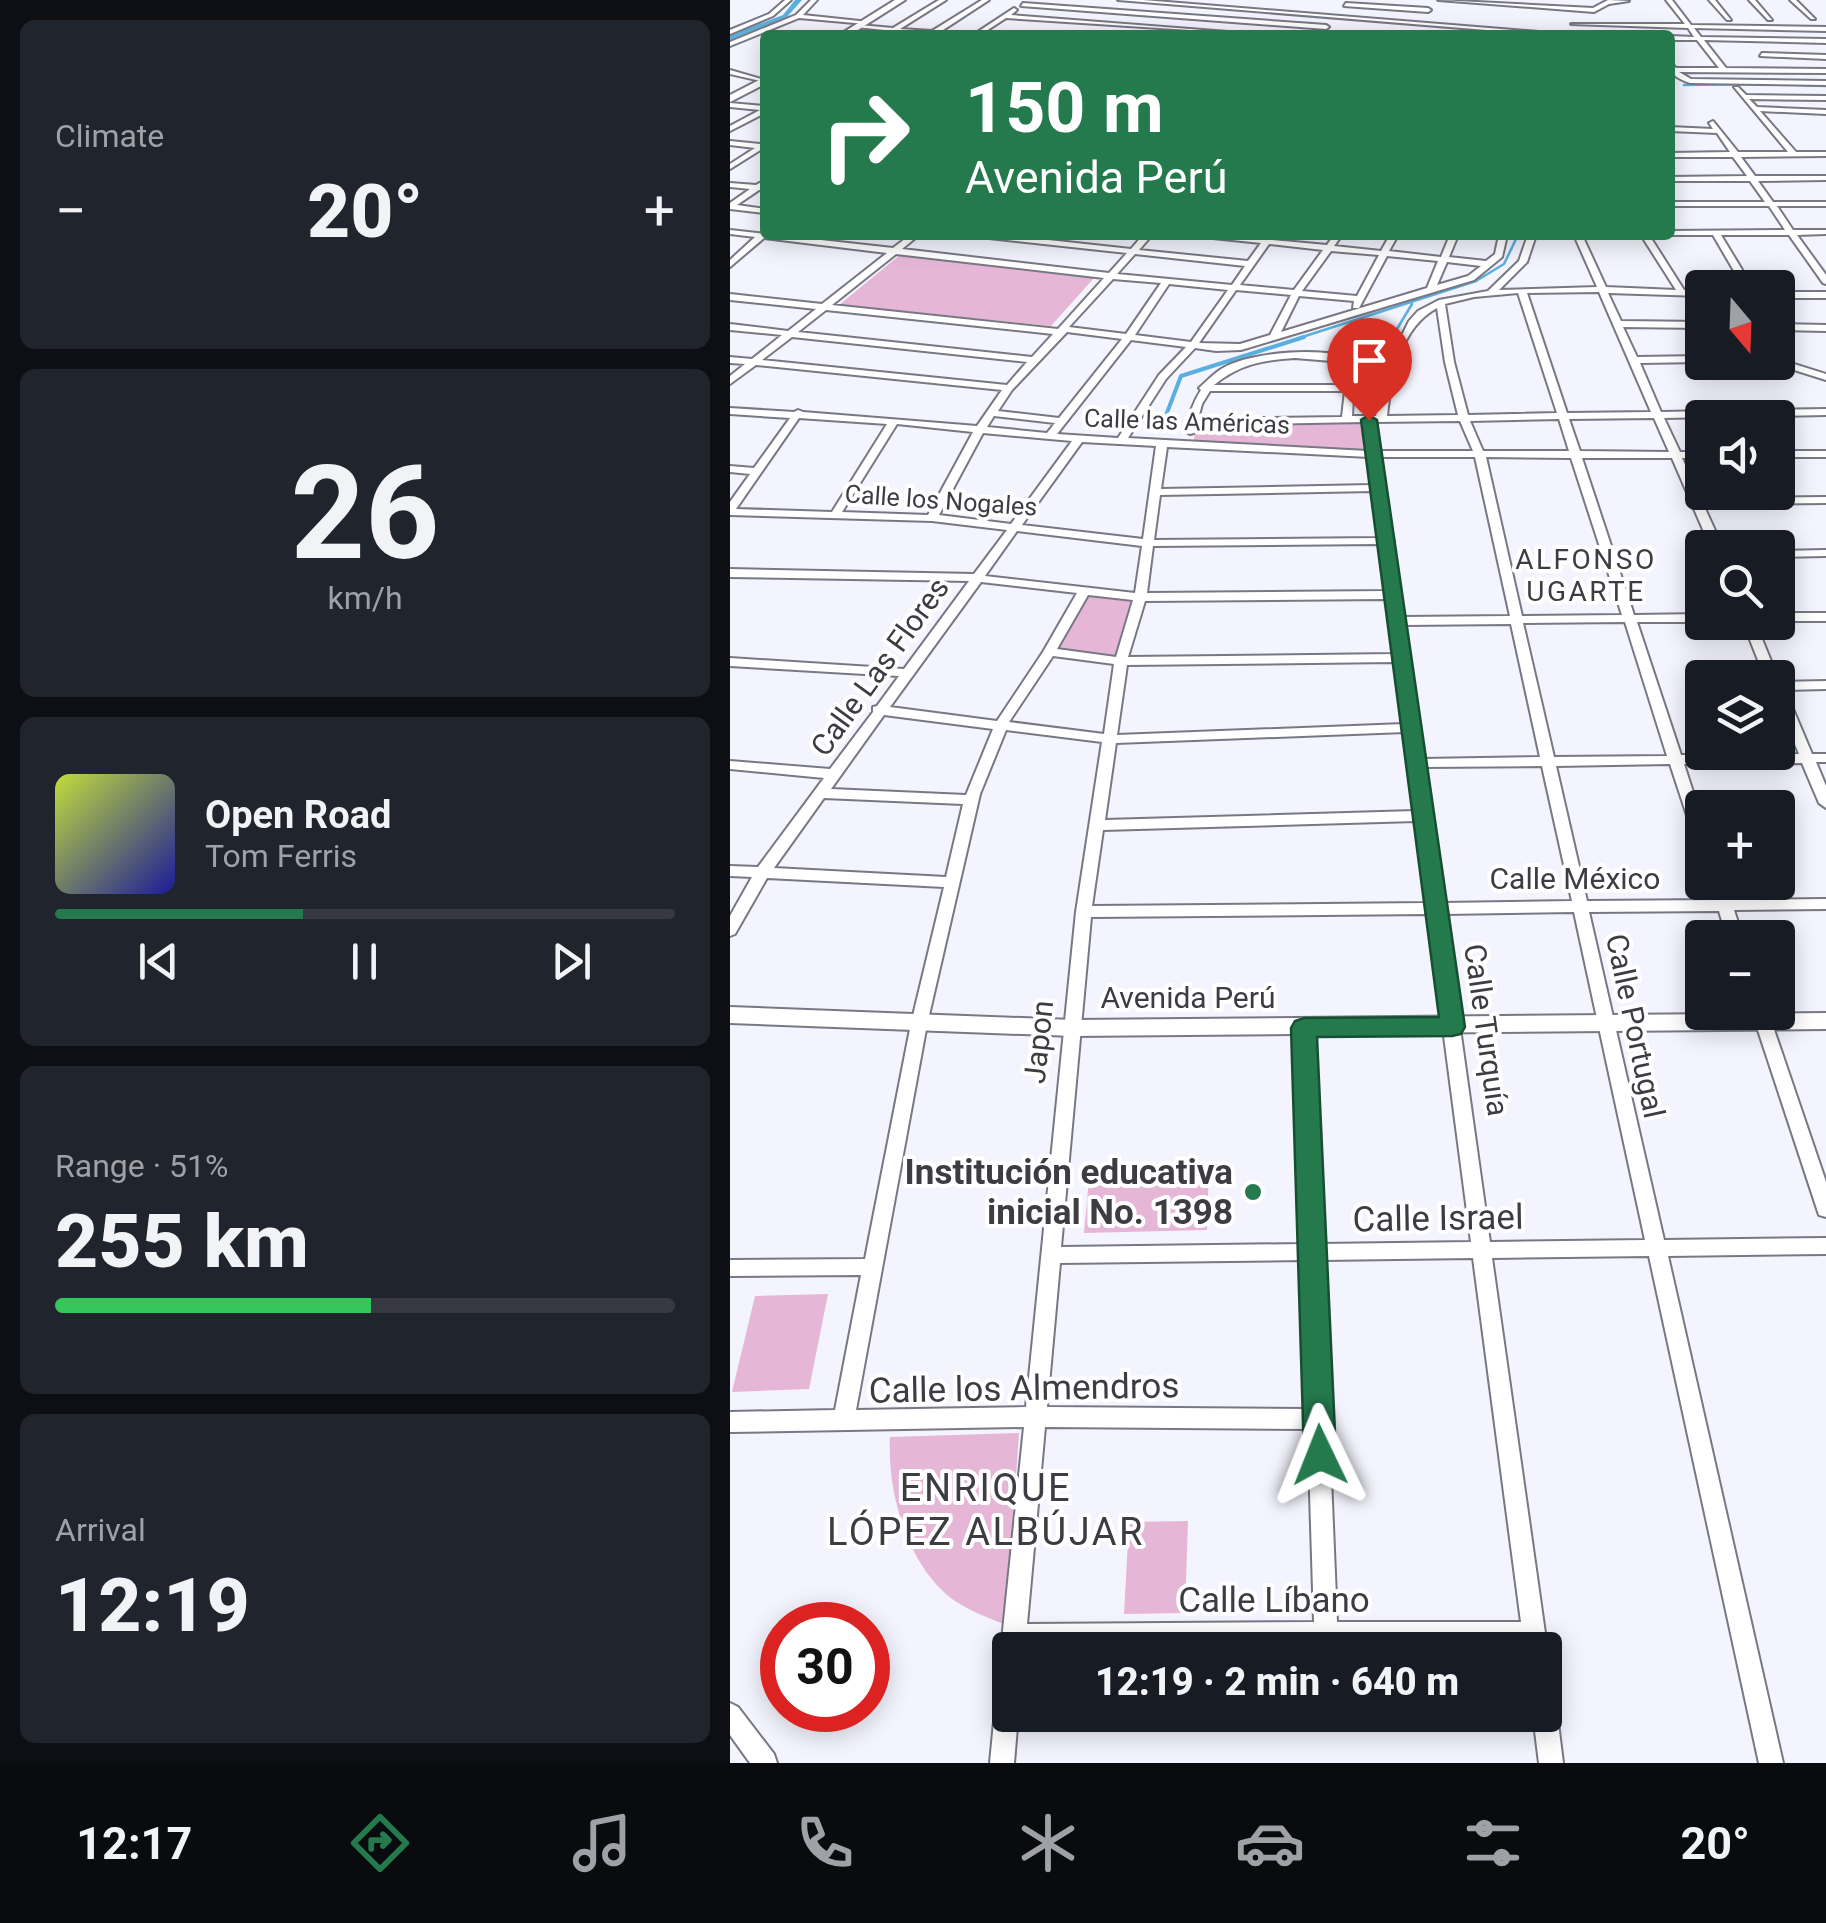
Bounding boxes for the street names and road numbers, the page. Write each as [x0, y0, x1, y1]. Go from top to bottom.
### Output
street label: Calle las Américas [1084, 403, 1290, 440]
street label: Calle los Nogales [844, 479, 1038, 522]
street label: Calle Las Flores [803, 571, 956, 763]
street label: Calle México [1490, 861, 1660, 896]
street label: Calle Portugal [1599, 931, 1672, 1121]
street label: Calle Turquía [1457, 942, 1516, 1118]
street label: Avenida Perú [1101, 980, 1275, 1015]
street label: Japon [1017, 999, 1060, 1085]
street label: Calle Israel [1352, 1197, 1524, 1240]
street label: Calle los Almendros [868, 1365, 1180, 1412]
street label: Calle Líbano [1178, 1580, 1370, 1621]

